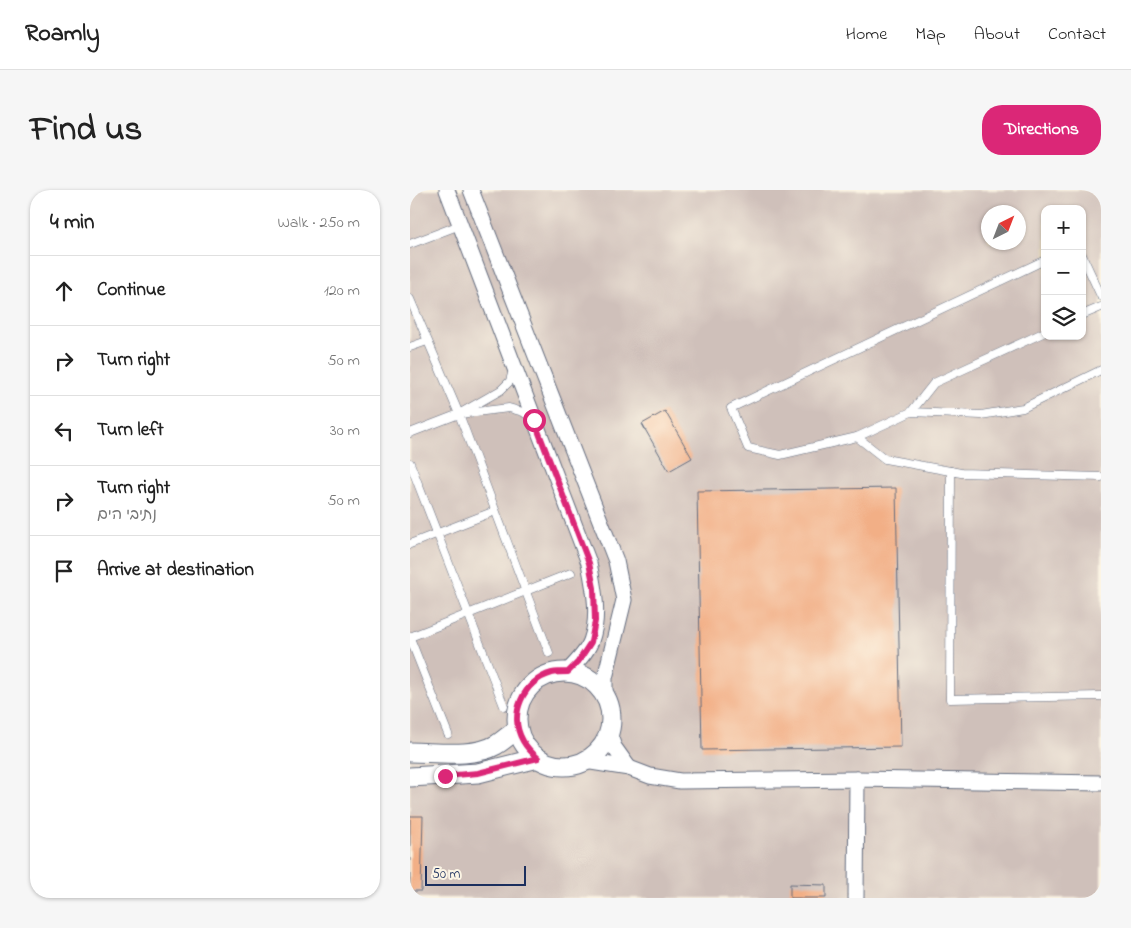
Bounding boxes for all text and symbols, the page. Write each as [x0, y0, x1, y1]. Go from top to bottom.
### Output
text: Roamly [25, 17, 100, 52]
text: Home [846, 22, 887, 48]
text: Map [915, 22, 946, 48]
text: About [974, 22, 1020, 48]
text: Contact [1048, 22, 1106, 48]
text: Find us [30, 105, 142, 156]
button: Directions [982, 105, 1101, 155]
north arrow [981, 205, 1026, 250]
map controls [1041, 205, 1086, 340]
button: + [1041, 205, 1086, 250]
text: 4 min [50, 208, 94, 238]
text: Walk · 250 m [277, 211, 360, 235]
button: − [1041, 250, 1086, 295]
icon: ahead [50, 277, 78, 305]
text: Continue [97, 277, 165, 304]
text: 120 m [324, 279, 360, 303]
button: layers [1041, 295, 1086, 340]
icon: right [50, 347, 78, 375]
text: Turn right [97, 347, 170, 374]
text: 50 m [328, 349, 360, 373]
route start [523, 409, 546, 432]
icon: left [50, 417, 78, 445]
text: Turn left [97, 417, 164, 444]
text: 30 m [330, 419, 360, 443]
text: Turn right [97, 475, 170, 502]
icon: right [50, 487, 78, 515]
text: 50 m [328, 489, 360, 513]
text: נתיבי הים [97, 503, 157, 527]
icon: arrive [50, 557, 78, 585]
text: Arrive at destination [97, 557, 254, 584]
route end [434, 765, 457, 788]
scale bar [425, 863, 526, 886]
text: 50 m [432, 864, 460, 885]

